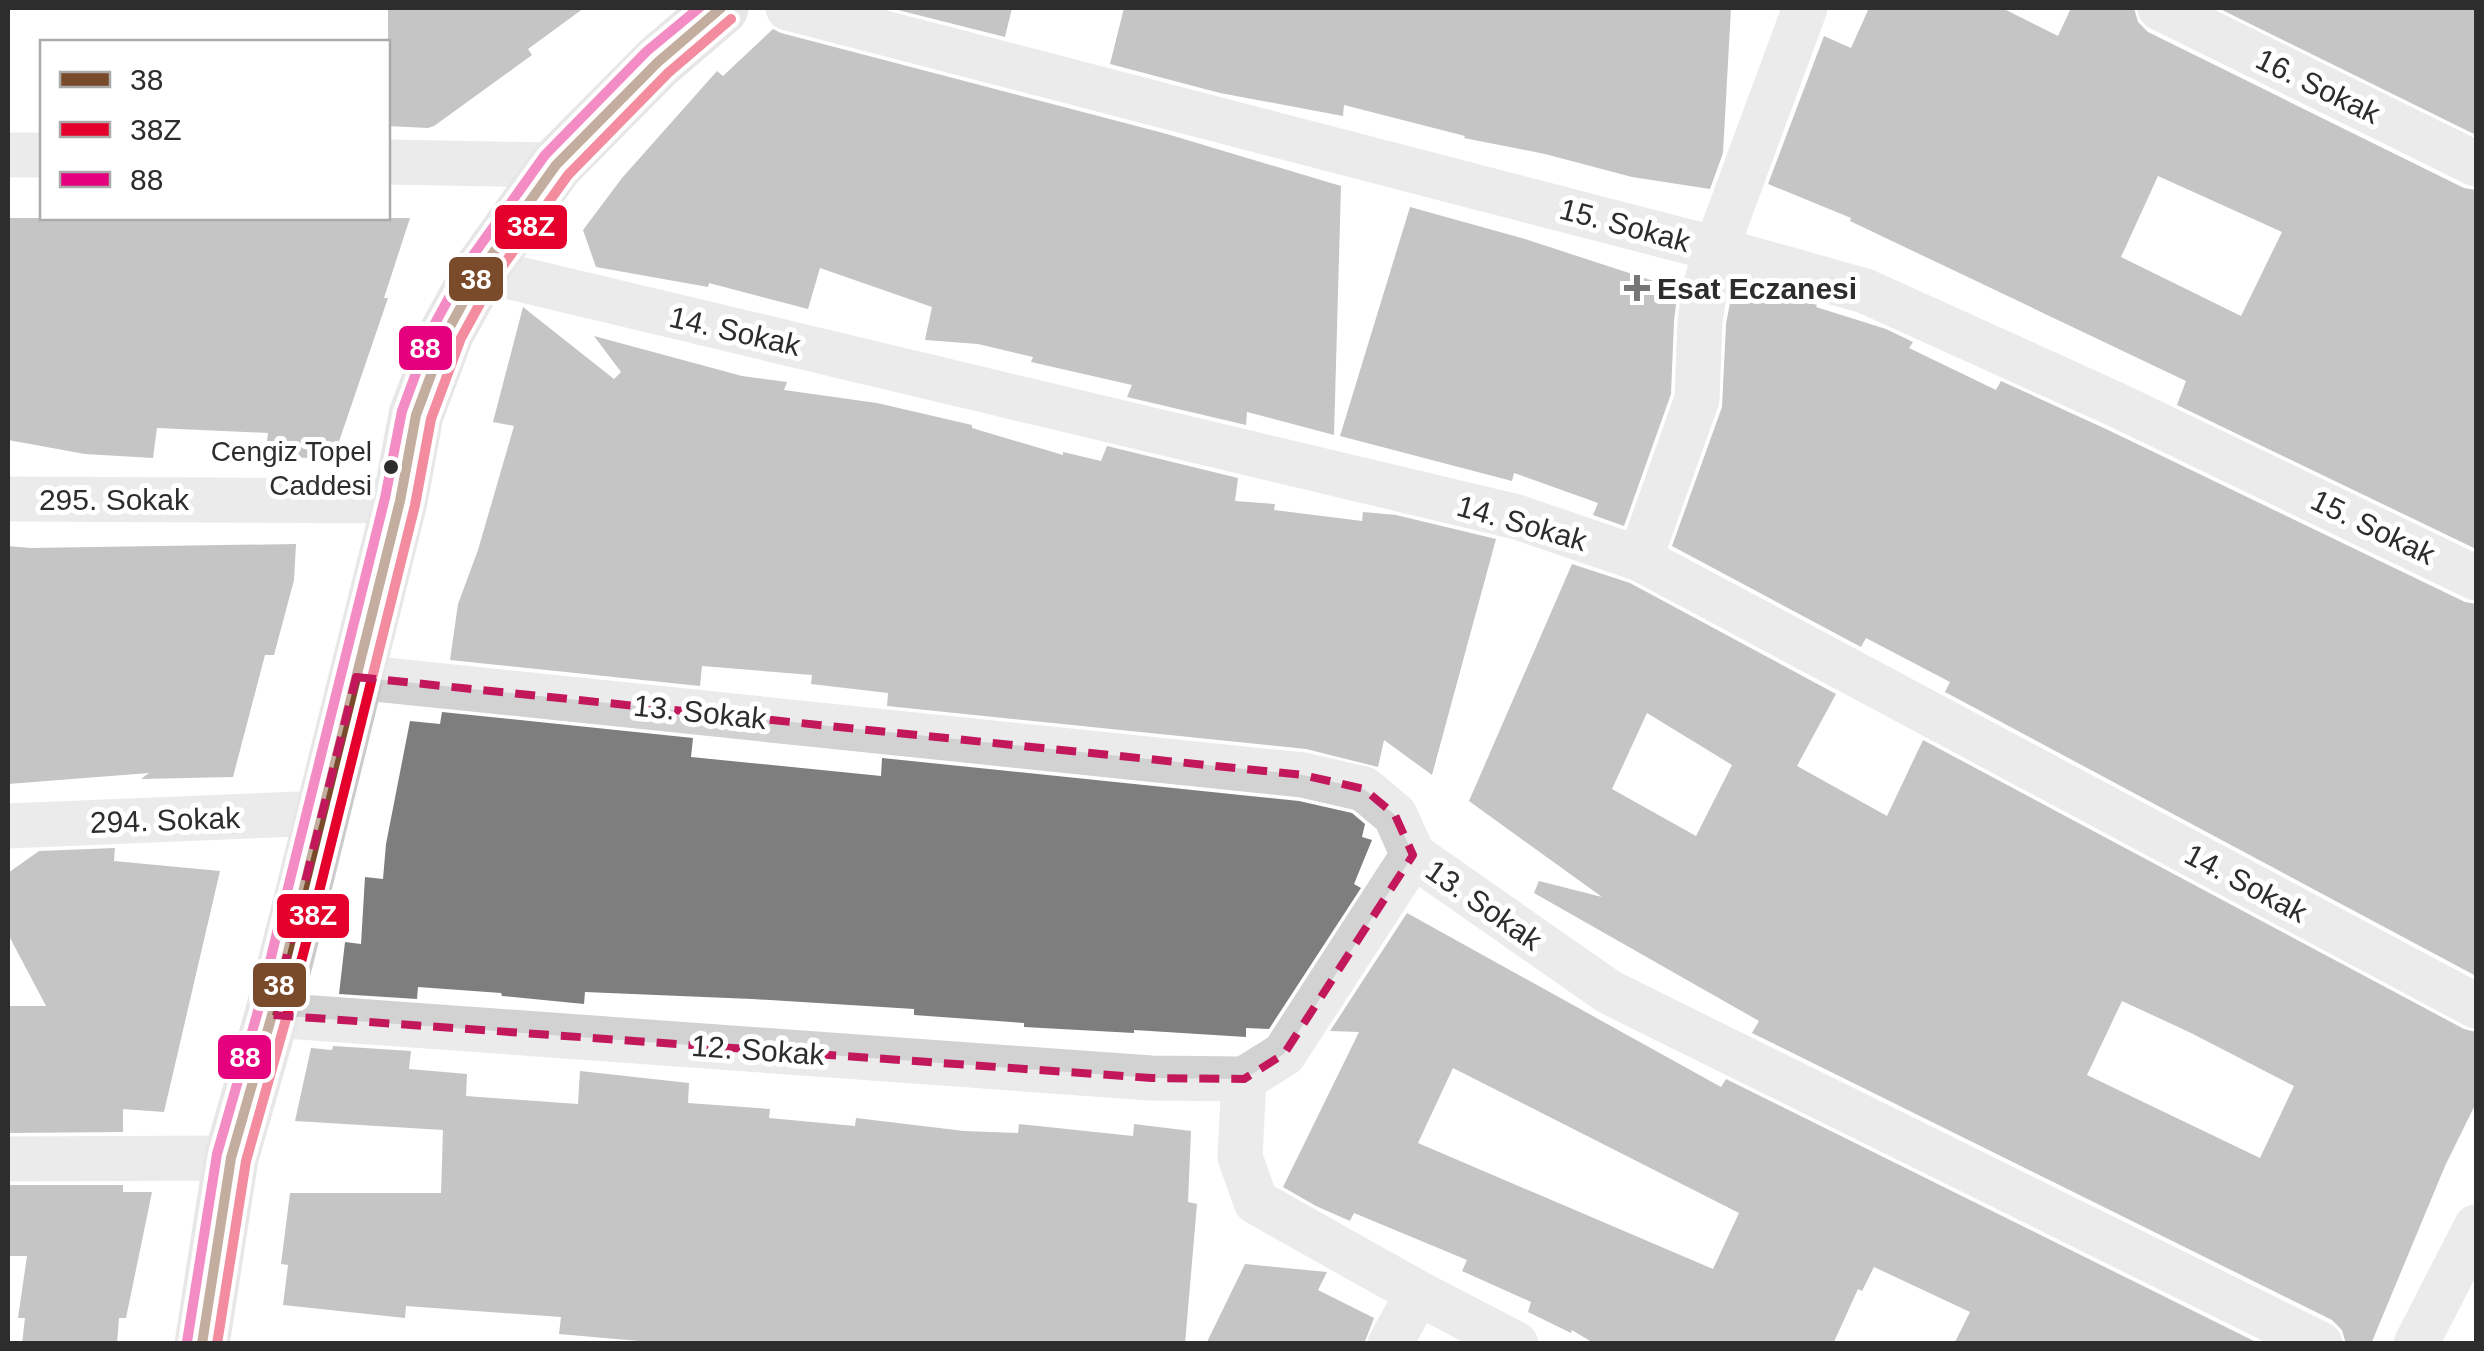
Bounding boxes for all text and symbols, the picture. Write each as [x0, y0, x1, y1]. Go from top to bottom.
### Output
legend [40, 40, 390, 220]
street label: 16. Sokak [2251, 42, 2386, 131]
text: 38 [130, 63, 163, 96]
text: 38Z [130, 113, 182, 146]
text: 88 [130, 163, 163, 196]
street label: 15. Sokak [1556, 192, 1695, 258]
line badge: 38Z [493, 203, 569, 251]
text: 38Z [507, 211, 555, 242]
line badge: 38 [447, 255, 505, 303]
text: 38 [460, 264, 492, 295]
place label: Esat Eczanesi [1657, 272, 1857, 305]
marker: Esat Eczanesi [1626, 277, 1648, 299]
street label: 14. Sokak [666, 300, 805, 362]
line badge: 88 [397, 324, 454, 372]
text: 88 [409, 333, 441, 364]
place label: Cengiz Topel Caddesi [211, 436, 372, 501]
marker: Cengiz Topel Caddesi [381, 457, 401, 477]
street label: 295. Sokak [39, 483, 190, 516]
street label: 15. Sokak [2306, 483, 2441, 572]
street label: 14. Sokak [1453, 489, 1592, 558]
street label: 13. Sokak [632, 689, 769, 735]
street label: 294. Sokak [89, 801, 242, 839]
street label: 14. Sokak [2179, 837, 2314, 929]
street label: 13. Sokak [1420, 853, 1549, 957]
line badge: 38Z [275, 892, 351, 940]
text: 38Z [289, 900, 337, 931]
line badge: 38 [251, 961, 308, 1009]
text: 38 [263, 970, 295, 1001]
street label: 12. Sokak [690, 1029, 827, 1071]
line badge: 88 [216, 1033, 273, 1081]
text: 88 [229, 1042, 261, 1073]

